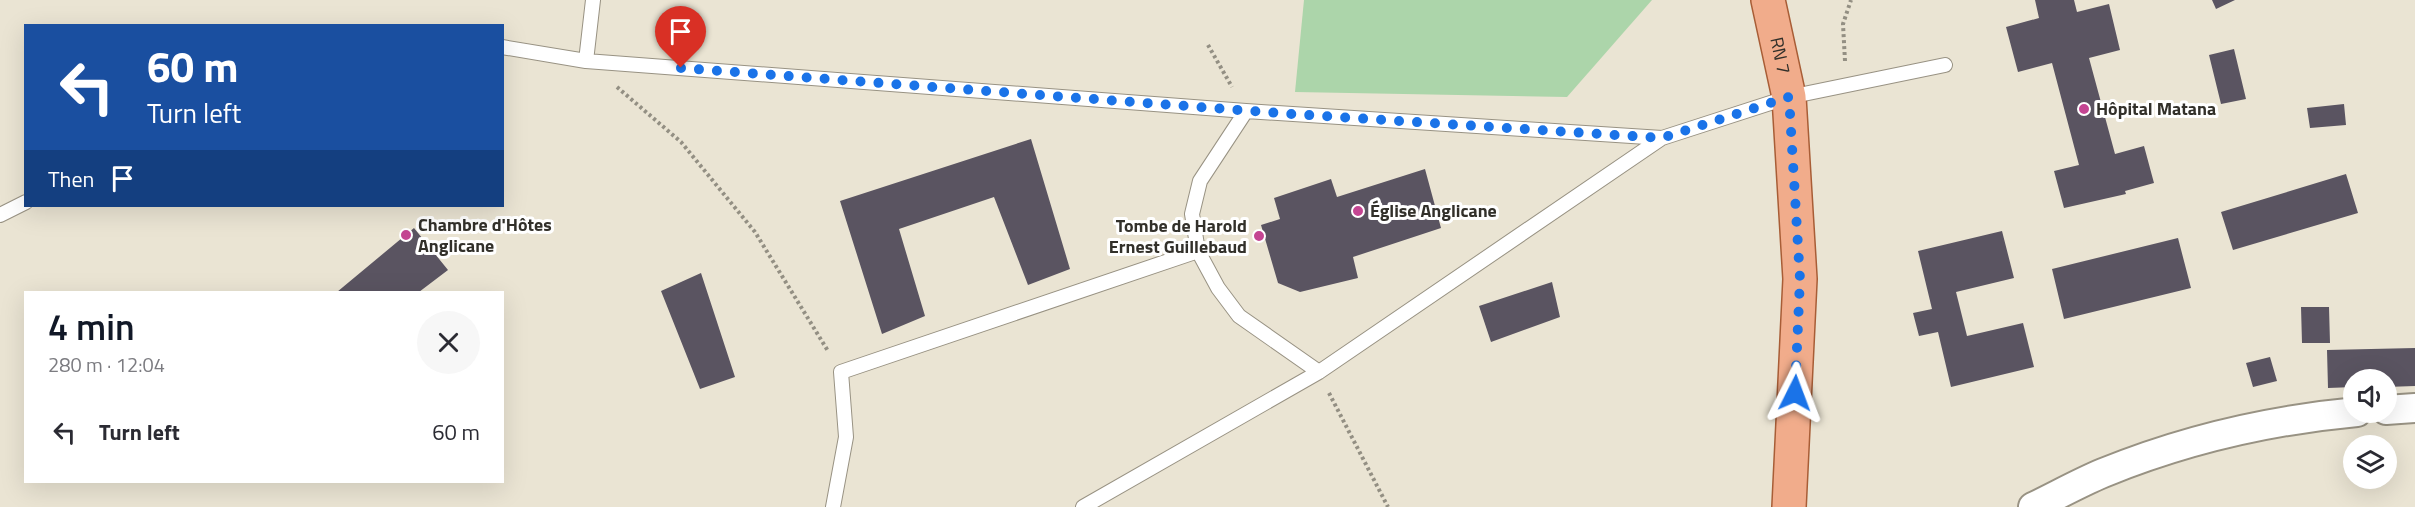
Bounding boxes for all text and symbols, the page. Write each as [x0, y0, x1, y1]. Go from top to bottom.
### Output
pin [655, 6, 706, 68]
icon: arrive [664, 15, 697, 48]
text: 60 m [147, 34, 239, 98]
street label: RN 7 [1763, 35, 1798, 77]
icon: left [48, 48, 126, 126]
text: Turn left [147, 92, 241, 133]
place label: Hôpital Matana [2096, 95, 2216, 122]
marker: Hôpital Matana [2077, 102, 2091, 116]
text: Then [48, 162, 94, 196]
icon: arrive [106, 162, 139, 195]
place label: Église Anglicane [1370, 197, 1497, 224]
marker: Église Anglicane [1351, 204, 1365, 218]
place label: Chambre d'Hôtes Anglicane [418, 211, 552, 259]
place label: Tombe de Harold Ernest Guillebaud [1109, 212, 1247, 260]
marker: Chambre d'Hôtes Anglicane [399, 228, 413, 242]
marker: Tombe de Harold Ernest Guillebaud [1252, 229, 1266, 243]
text: 4 min [48, 299, 135, 354]
button: close [417, 311, 480, 374]
text: 280 m · 12:04 [48, 349, 165, 380]
position arrow [1763, 361, 1827, 425]
map controls [2343, 369, 2397, 489]
button: sound [2343, 369, 2397, 423]
text: Turn left [99, 415, 180, 449]
text: 60 m [432, 415, 480, 449]
icon: left [48, 416, 81, 449]
button: layers [2343, 435, 2397, 489]

